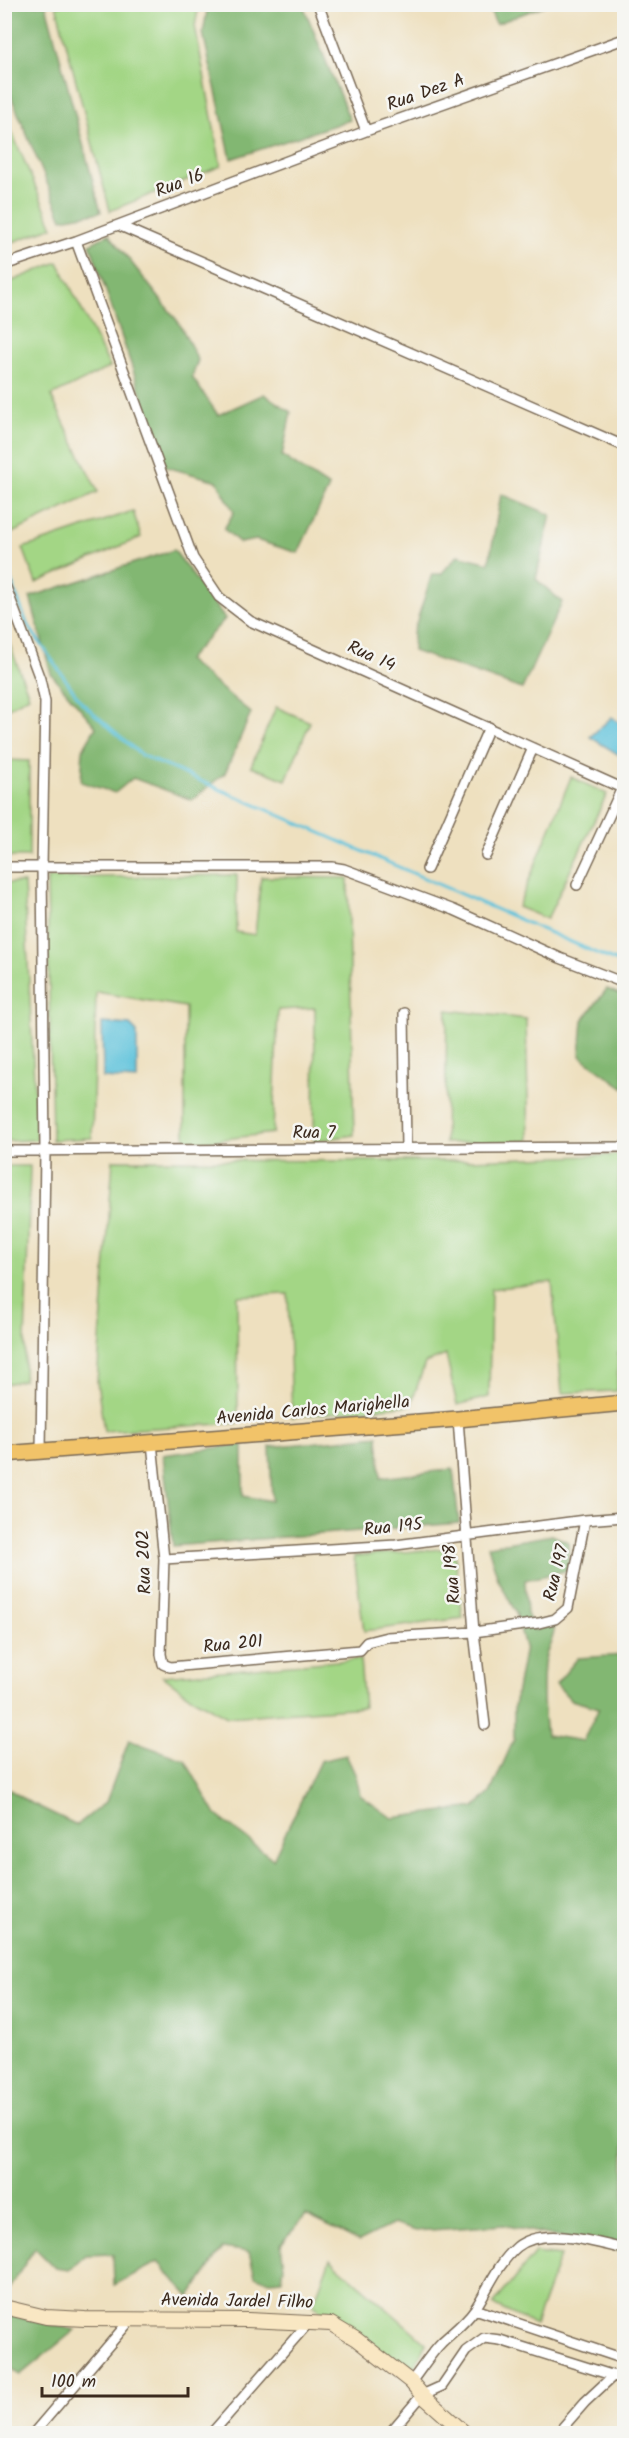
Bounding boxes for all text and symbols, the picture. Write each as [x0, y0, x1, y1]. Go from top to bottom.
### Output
street label: Rua Dez A [383, 66, 469, 120]
street label: Rua 16 [151, 161, 209, 207]
street label: Rua 14 [342, 634, 400, 681]
street label: Rua 7 [292, 1119, 336, 1148]
street label: Avenida Carlos Marighella [215, 1388, 411, 1434]
street label: Rua 195 [362, 1510, 425, 1546]
street label: Rua 202 [129, 1529, 161, 1595]
street label: Rua 197 [536, 1541, 578, 1604]
street label: Rua 198 [436, 1543, 470, 1605]
street label: Rua 201 [202, 1627, 264, 1663]
street label: Avenida Jardel Filho [160, 2286, 314, 2318]
scale bar [42, 2360, 188, 2398]
text: 100 m [51, 2368, 96, 2397]

